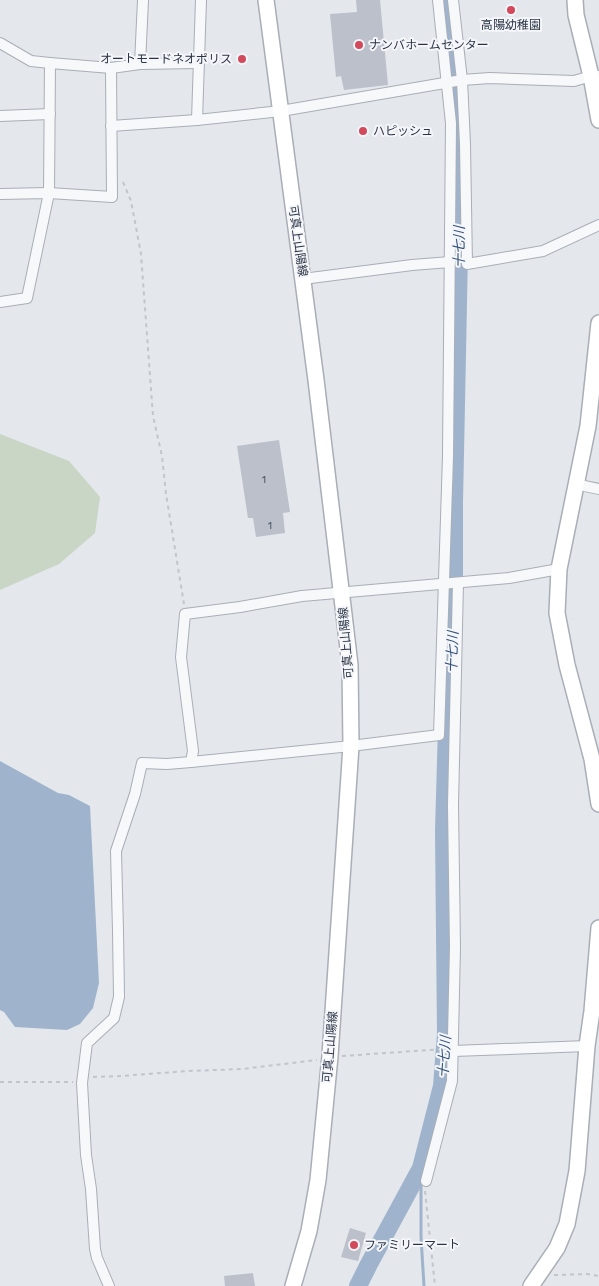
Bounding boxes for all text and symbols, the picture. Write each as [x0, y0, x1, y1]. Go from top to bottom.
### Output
marker: 高陽幼稚園 [505, 4, 517, 16]
place label: 高陽幼稚園 [481, 18, 541, 32]
place label: ナンバホームセンター [369, 38, 489, 52]
marker: ナンバホームセンター [353, 39, 365, 51]
place label: オートモードネオポリス [100, 52, 232, 66]
marker: オートモードネオポリス [236, 53, 248, 65]
place label: ハピッシュ [373, 124, 433, 138]
marker: ハピッシュ [357, 125, 369, 137]
street label: 可真上山陽線 [286, 204, 310, 278]
water label: 十七川 [451, 224, 468, 268]
house number: 1 [262, 474, 266, 486]
house number: 1 [268, 520, 272, 532]
street label: 可真上山陽線 [336, 607, 356, 679]
water label: 十七川 [443, 629, 462, 673]
street label: 可真上山陽線 [320, 1011, 340, 1083]
water label: 十七川 [435, 1033, 455, 1079]
place label: ファミリーマート [364, 1238, 460, 1252]
marker: ファミリーマート [348, 1239, 360, 1251]

